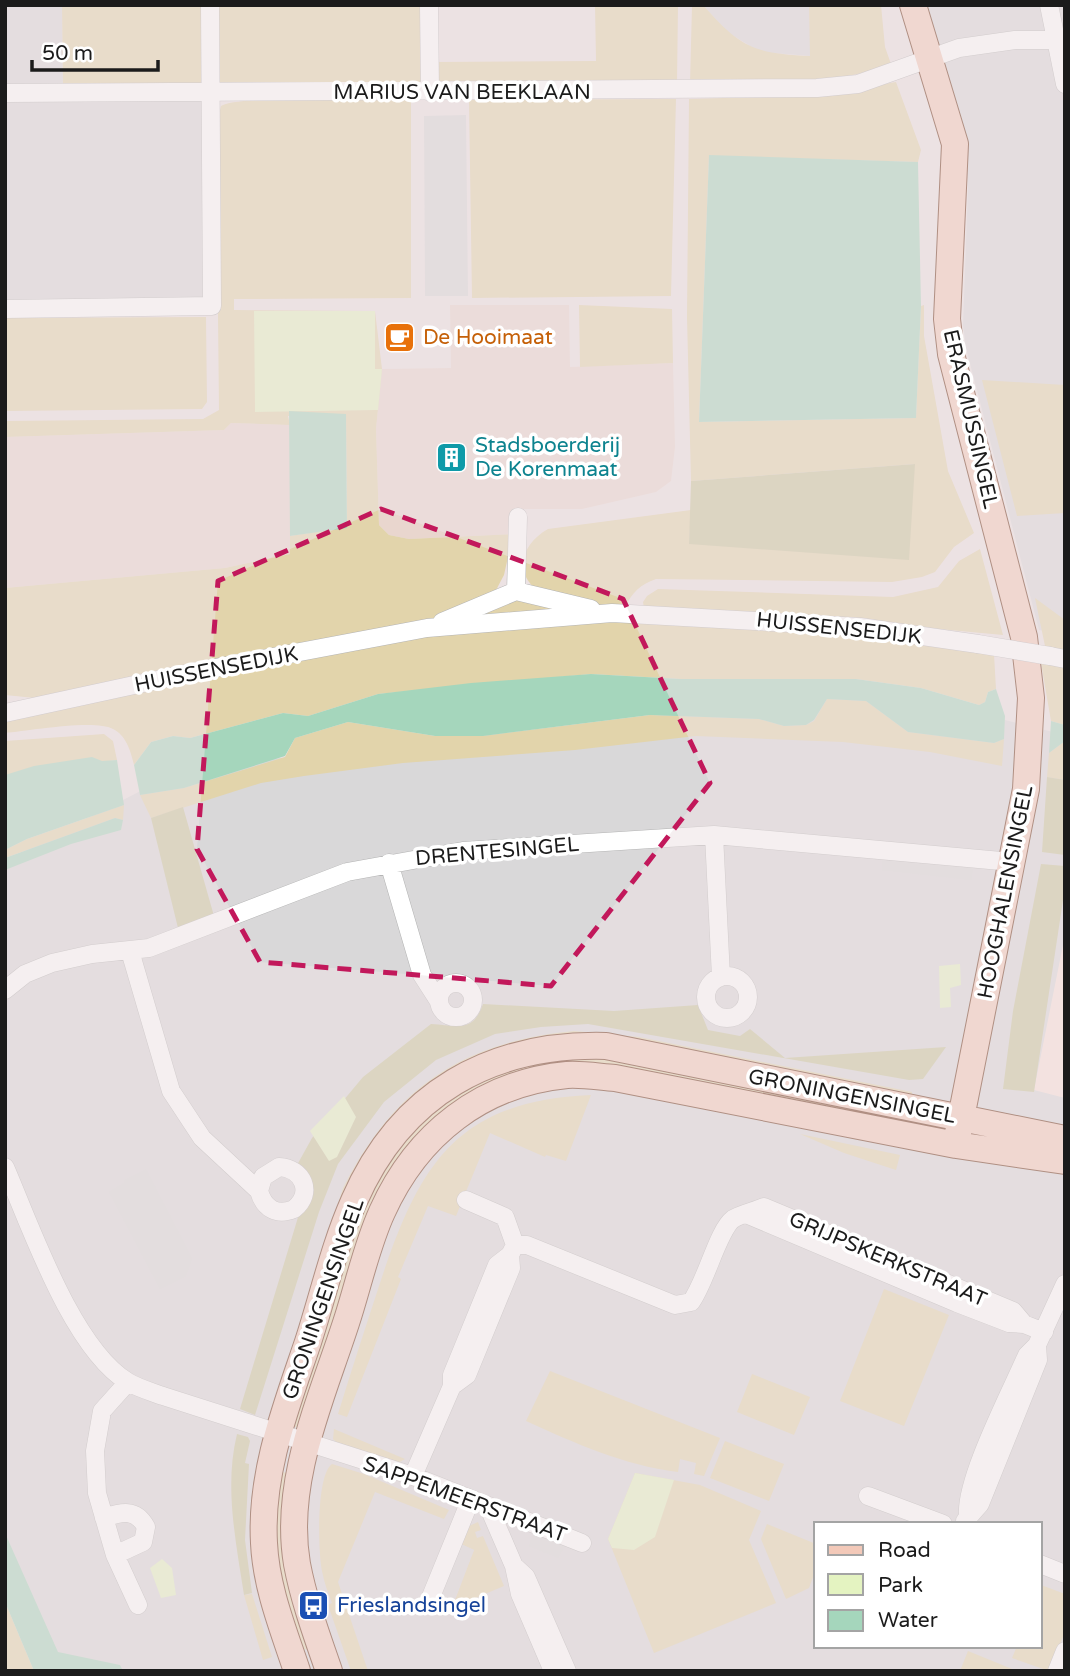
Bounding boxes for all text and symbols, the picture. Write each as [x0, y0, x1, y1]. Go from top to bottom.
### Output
scale bar [32, 28, 158, 72]
text: 50 m [42, 41, 93, 66]
street label: MARIUS VAN BEEKLAAN [333, 80, 591, 105]
cafe icon: De Hooimaat [383, 320, 417, 354]
place label: De Hooimaat [423, 325, 553, 350]
street label: ERASMUSSINGEL [938, 327, 1003, 511]
place label: Stadsboerderij De Korenmaat [475, 433, 620, 482]
building icon: Stadsboerderij De Korenmaat [435, 440, 469, 474]
street label: HUISSENSEDIJK [755, 607, 923, 650]
street label: HUISSENSEDIJK [132, 641, 300, 698]
street label: HOOGHALENSINGEL [973, 783, 1038, 1001]
street label: DRENTESINGEL [414, 832, 580, 871]
street label: GRONINGENSINGEL [746, 1064, 958, 1129]
street label: GRONINGENSINGEL [277, 1195, 370, 1403]
street label: GRIJPSKERKSTRAAT [785, 1206, 991, 1313]
street label: SAPPEMEERSTRAAT [360, 1451, 570, 1548]
legend [814, 1522, 1042, 1648]
text: Road [878, 1538, 931, 1563]
text: Park [878, 1573, 923, 1598]
bus stop icon: Frieslandsingel [297, 1588, 331, 1622]
place label: Frieslandsingel [337, 1593, 486, 1618]
text: Water [878, 1608, 938, 1633]

